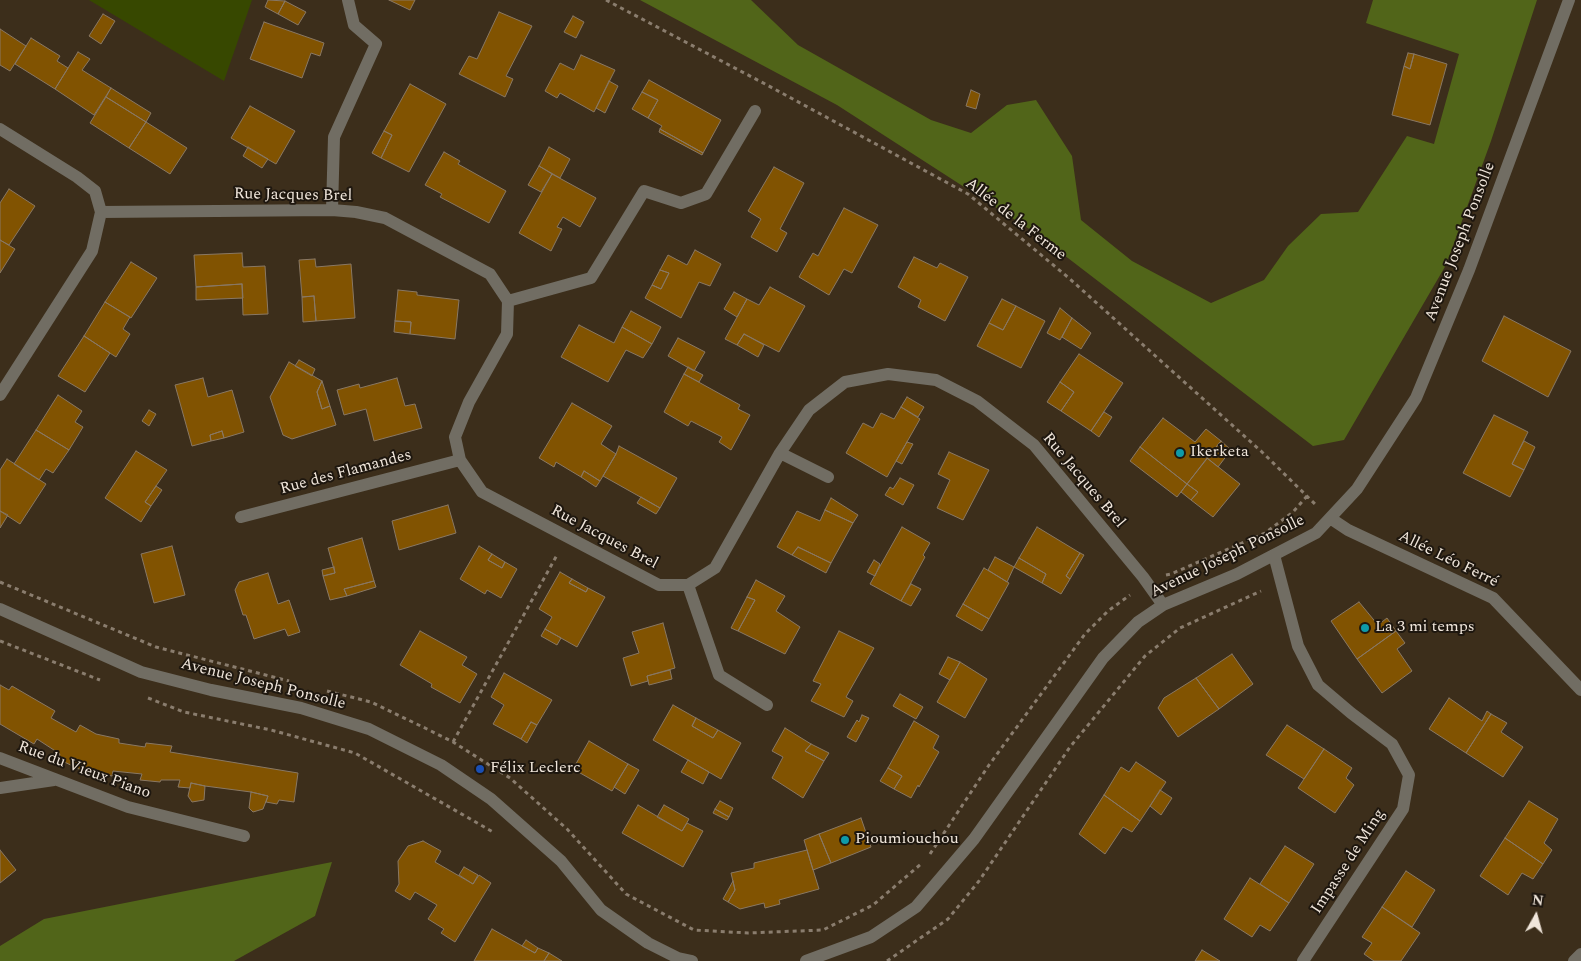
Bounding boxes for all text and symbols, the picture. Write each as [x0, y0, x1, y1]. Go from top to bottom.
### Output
street label: Avenue Joseph Ponsolle [1422, 160, 1500, 324]
street label: Allée de la Ferme [961, 175, 1069, 265]
street label: Rue Jacques Brel [234, 185, 352, 207]
street label: Rue Jacques Brel [1038, 429, 1128, 533]
place label: Ikerketa [1190, 443, 1249, 463]
street label: Rue des Flamandes [278, 446, 414, 500]
marker: Ikerketa [1174, 447, 1186, 459]
street label: Rue Jacques Brel [547, 502, 661, 574]
street label: Avenue Joseph Ponsolle [1148, 511, 1308, 603]
street label: Allée Léo Ferré [1395, 528, 1501, 592]
place label: La 3 mi temps [1375, 618, 1475, 638]
marker: La 3 mi temps [1359, 622, 1371, 634]
street label: Avenue Joseph Ponsolle [179, 655, 347, 715]
street label: Rue du Vieux Piano [15, 738, 153, 804]
place label: Félix Leclerc [490, 759, 581, 779]
marker: Félix Leclerc [474, 763, 486, 775]
street label: Impasse de Ming [1308, 806, 1390, 918]
place label: Pioumiouchou [855, 830, 959, 850]
marker: Pioumiouchou [839, 834, 851, 846]
text: N [1531, 889, 1545, 912]
north arrow [1511, 891, 1561, 941]

